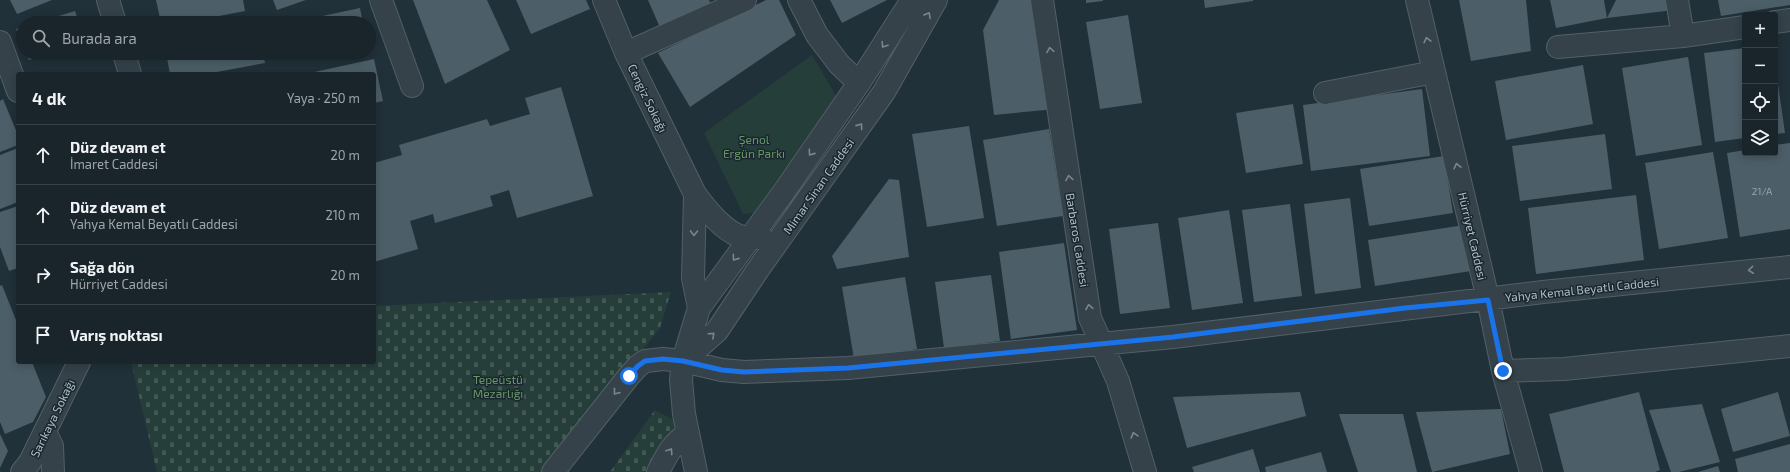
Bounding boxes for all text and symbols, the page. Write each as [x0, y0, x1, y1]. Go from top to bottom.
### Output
one-way arrow [923, 12, 930, 19]
map controls [1742, 12, 1778, 156]
button: + [1742, 12, 1778, 48]
search box [16, 16, 376, 60]
icon: search [30, 27, 52, 49]
text: Burada ara [62, 29, 137, 47]
one-way arrow [1423, 37, 1431, 43]
one-way arrow [881, 41, 888, 48]
one-way arrow [1046, 47, 1055, 53]
button: − [1742, 48, 1778, 84]
street label: Cengiz Sokağı [625, 61, 671, 135]
button: locate [1742, 84, 1778, 120]
text: 4 dk [32, 88, 66, 108]
text: Yaya · 250 m [287, 90, 360, 106]
button: layers [1742, 120, 1778, 156]
one-way arrow [855, 123, 863, 130]
park label: Şenol Ergün Parkı [723, 132, 785, 160]
street label: Mimar Sinan Caddesi [780, 135, 856, 237]
text: Düz devam et [70, 138, 166, 156]
icon: ahead [32, 144, 54, 166]
text: 20 m [331, 147, 360, 163]
one-way arrow [809, 148, 816, 155]
text: İmaret Caddesi [70, 156, 158, 172]
one-way arrow [1453, 163, 1461, 169]
one-way arrow [1065, 175, 1074, 181]
house number: 21/A [1752, 185, 1773, 197]
street label: Hürriyet Caddesi [1456, 191, 1490, 281]
street label: Barbaros Caddesi [1064, 192, 1092, 288]
text: Düz devam et [70, 198, 166, 216]
icon: ahead [32, 204, 54, 226]
text: 210 m [325, 207, 360, 223]
text: Yahya Kemal Beyatlı Caddesi [70, 216, 238, 232]
one-way arrow [690, 230, 698, 236]
one-way arrow [732, 254, 740, 261]
text: Sağa dön [70, 258, 135, 276]
icon: right [32, 264, 54, 286]
one-way arrow [1748, 266, 1754, 275]
text: 20 m [331, 267, 360, 283]
street label: Yahya Kemal Beyatlı Caddesi [1504, 274, 1660, 304]
text: Hürriyet Caddesi [70, 276, 168, 292]
one-way arrow [1085, 304, 1094, 310]
icon: arrive [32, 324, 54, 346]
text: Varış noktası [70, 326, 163, 344]
one-way arrow [707, 332, 715, 340]
route end [1494, 362, 1512, 380]
route start [620, 367, 638, 385]
park label: Tepeüstü Mezarlığı [473, 372, 523, 400]
street label: Sarıkaya Sokağı [27, 377, 77, 459]
one-way arrow [614, 388, 621, 395]
one-way arrow [1130, 431, 1139, 438]
one-way arrow [665, 448, 672, 455]

